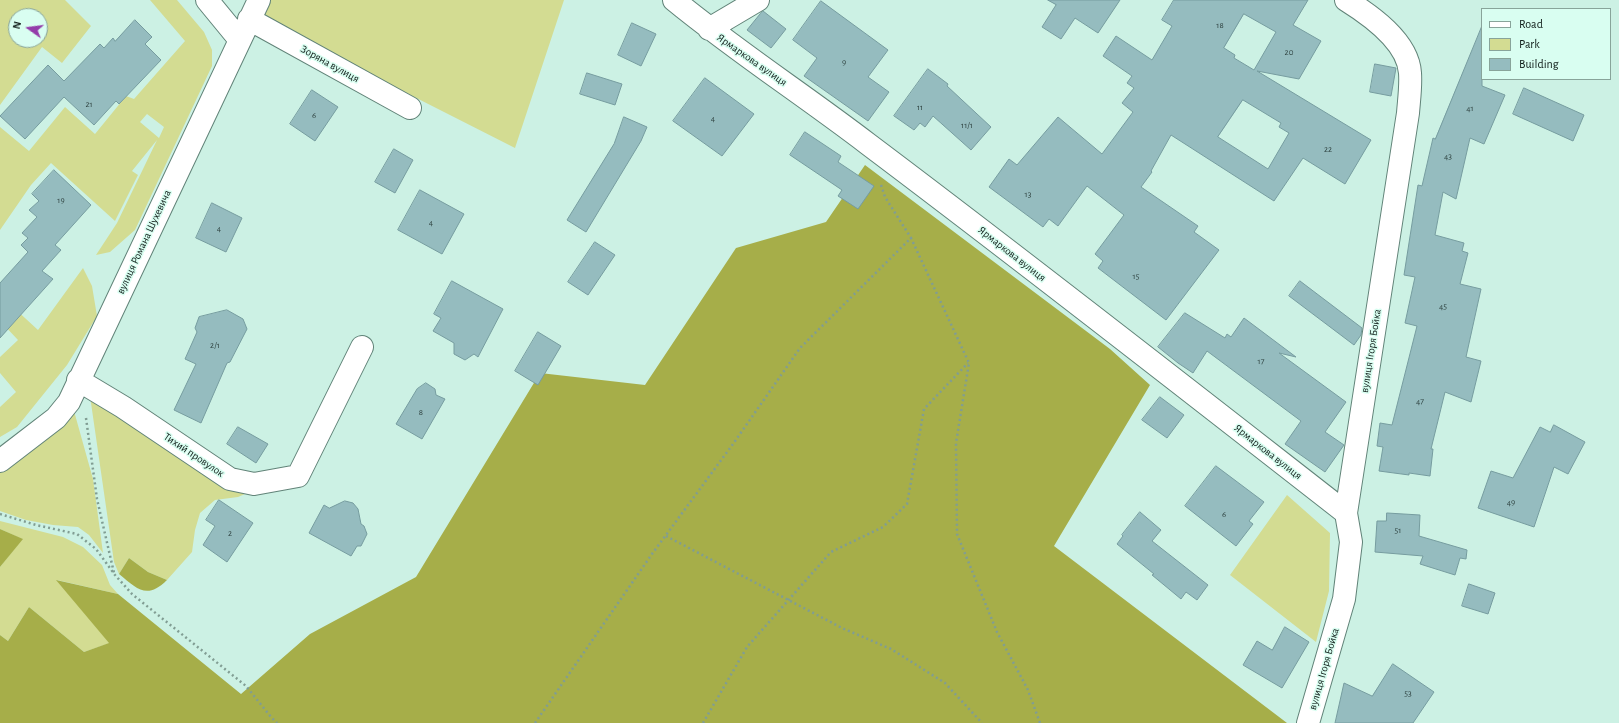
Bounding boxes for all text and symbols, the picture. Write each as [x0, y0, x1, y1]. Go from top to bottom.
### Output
north arrow [8, 8, 48, 48]
legend [1481, 8, 1611, 80]
text: Road [1519, 18, 1543, 30]
text: N [11, 20, 23, 30]
house number: 18 [1216, 20, 1224, 30]
street label: Ярмаркова вулиця [714, 31, 790, 89]
text: Park [1519, 38, 1540, 50]
street label: Зоряна вулиця [298, 42, 362, 86]
house number: 20 [1285, 47, 1293, 57]
house number: 9 [842, 57, 846, 67]
text: Building [1519, 58, 1559, 70]
house number: 21 [85, 99, 93, 109]
house number: 11 [917, 102, 923, 112]
house number: 41 [1466, 103, 1474, 113]
house number: 6 [312, 110, 316, 120]
house number: 4 [711, 113, 715, 123]
house number: 11/1 [961, 120, 973, 130]
house number: 22 [1324, 144, 1332, 154]
house number: 43 [1444, 151, 1452, 161]
street label: вулиця Романа Шухевича [114, 188, 174, 296]
house number: 13 [1025, 189, 1031, 199]
house number: 19 [57, 195, 65, 205]
house number: 4 [429, 217, 433, 227]
house number: 4 [217, 223, 221, 233]
street label: Ярмаркова вулиця [975, 223, 1049, 285]
house number: 15 [1133, 271, 1139, 281]
house number: 45 [1439, 301, 1447, 311]
street label: вулиця Ігоря Бойка [1358, 308, 1384, 394]
house number: 2/1 [210, 340, 220, 350]
house number: 17 [1258, 356, 1264, 366]
house number: 47 [1416, 396, 1424, 406]
house number: 8 [419, 407, 423, 417]
street label: Ярмаркова вулиця [1231, 421, 1305, 483]
street label: Тихий провулок [161, 430, 227, 480]
house number: 49 [1507, 497, 1515, 507]
house number: 6 [1222, 509, 1226, 519]
house number: 51 [1395, 525, 1401, 535]
house number: 2 [228, 528, 232, 538]
street label: вулиця Ігоря Бойка [1306, 627, 1342, 711]
house number: 53 [1404, 688, 1412, 698]

